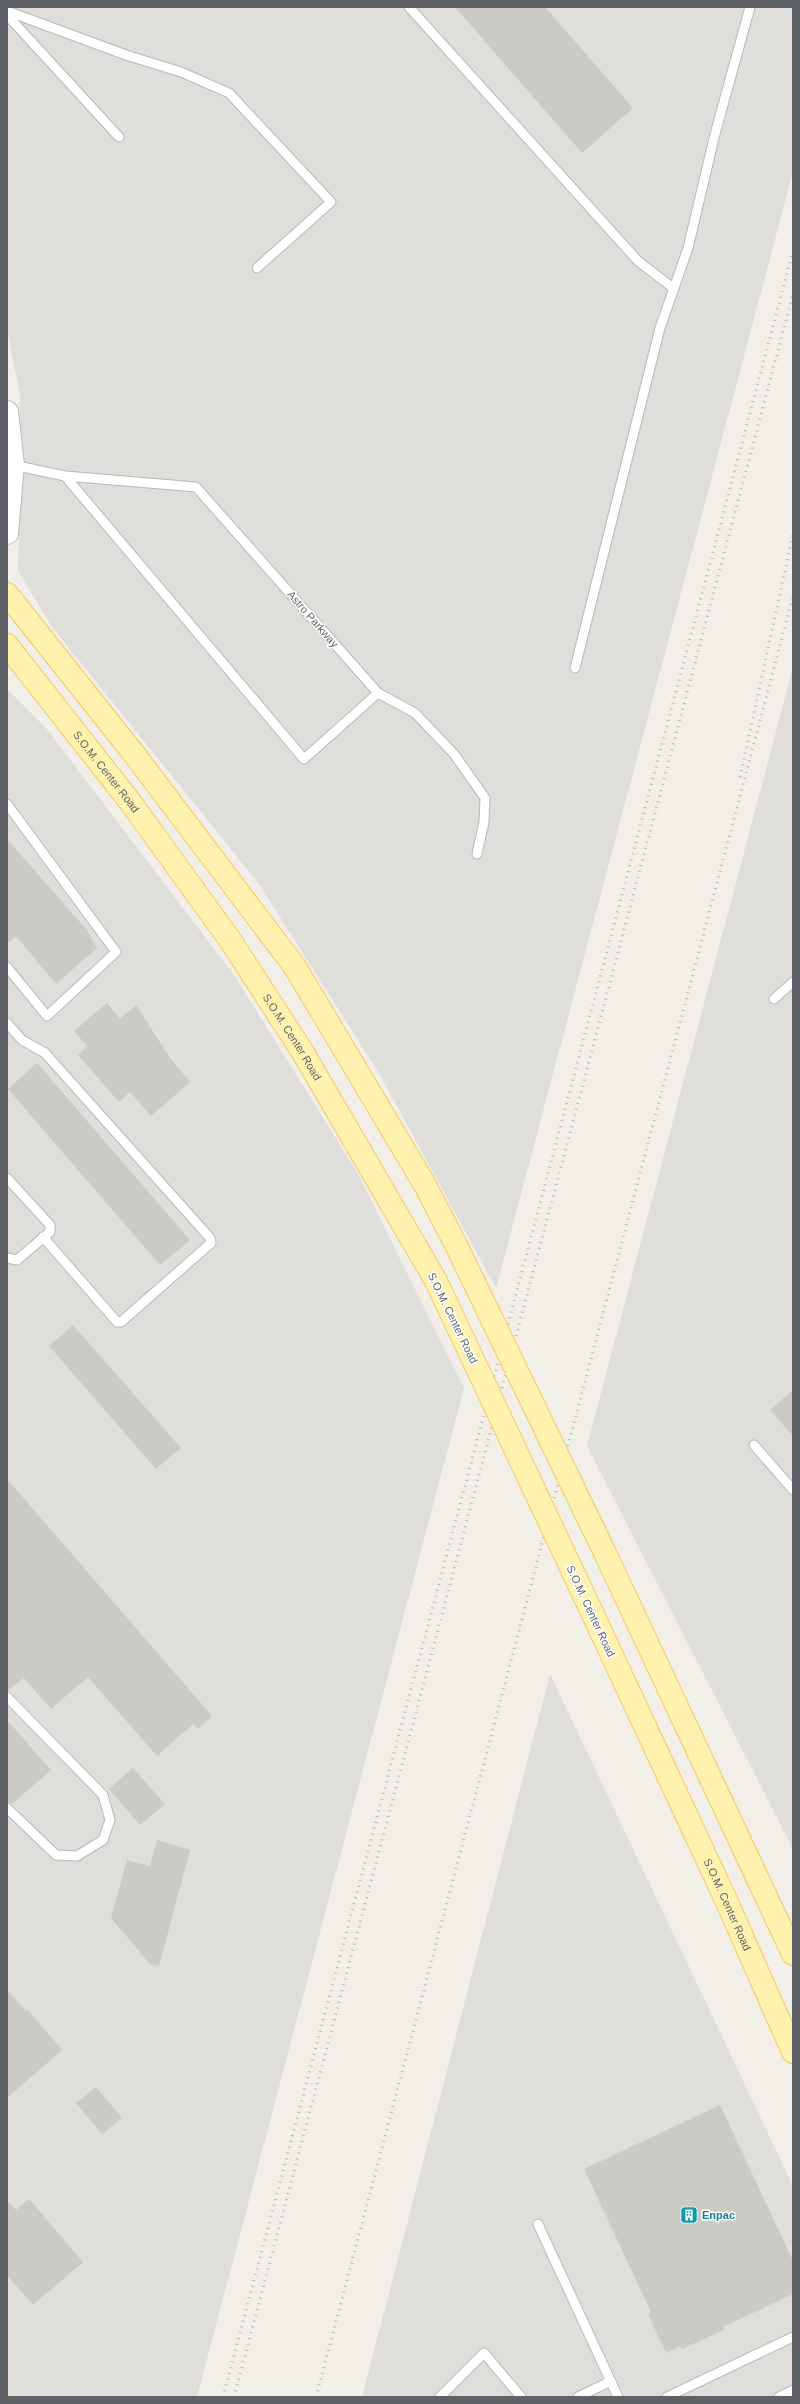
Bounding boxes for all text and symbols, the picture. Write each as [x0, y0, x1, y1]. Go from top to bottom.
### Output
street label: Astro Parkway [285, 588, 341, 650]
street label: S.O.M. Center Road [71, 729, 142, 815]
street label: S.O.M. Center Road [260, 991, 324, 1082]
street label: S.O.M. Center Road [426, 1271, 480, 1365]
street label: S.O.M. Center Road [565, 1563, 617, 1659]
street label: S.O.M. Center Road [701, 1856, 753, 1952]
building icon: Enpac [679, 2205, 699, 2225]
place label: Enpac [702, 2209, 735, 2221]

